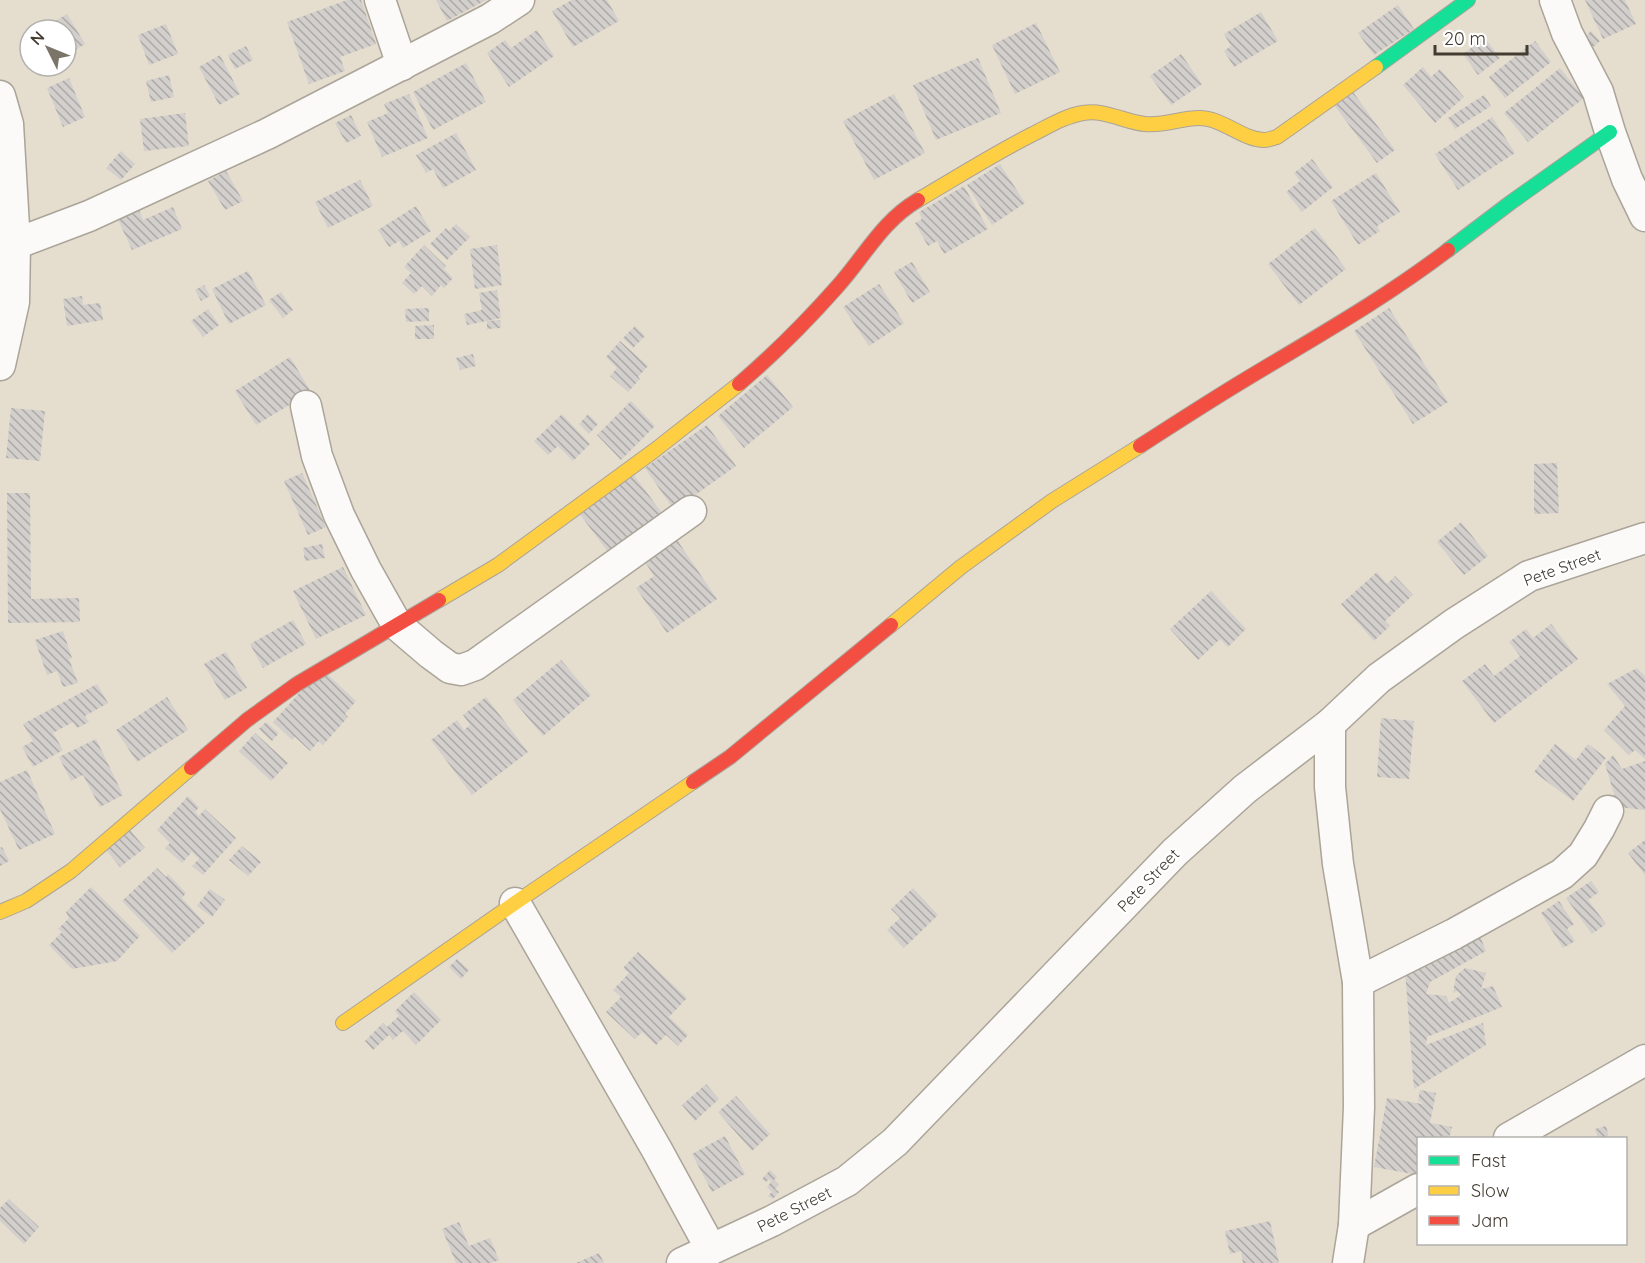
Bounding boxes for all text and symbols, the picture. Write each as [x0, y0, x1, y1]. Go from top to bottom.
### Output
north arrow [18, 18, 78, 78]
scale bar [1435, 18, 1526, 56]
text: N [26, 27, 48, 49]
text: 20 m [1444, 27, 1486, 50]
street label: Pete Street [1521, 544, 1603, 590]
street label: Pete Street [1113, 844, 1183, 916]
legend [1417, 1137, 1627, 1245]
text: Fast [1471, 1149, 1506, 1172]
text: Slow [1471, 1179, 1509, 1202]
street label: Pete Street [753, 1182, 835, 1236]
text: Jam [1471, 1209, 1509, 1232]

